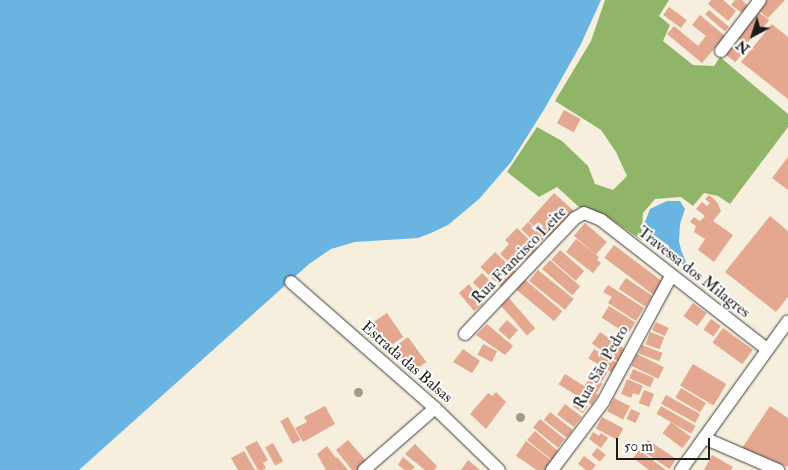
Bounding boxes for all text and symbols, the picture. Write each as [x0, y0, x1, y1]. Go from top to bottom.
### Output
north arrow [728, 10, 778, 60]
text: N [733, 36, 753, 57]
street label: Rua Francisco Leite [468, 202, 570, 308]
street label: Travessa dos Milagres [634, 222, 754, 322]
street label: Estrada das Balsas [357, 317, 457, 407]
street label: Rua São Pedro [569, 322, 633, 412]
scale bar [618, 428, 712, 460]
text: 50 m [624, 437, 653, 456]

